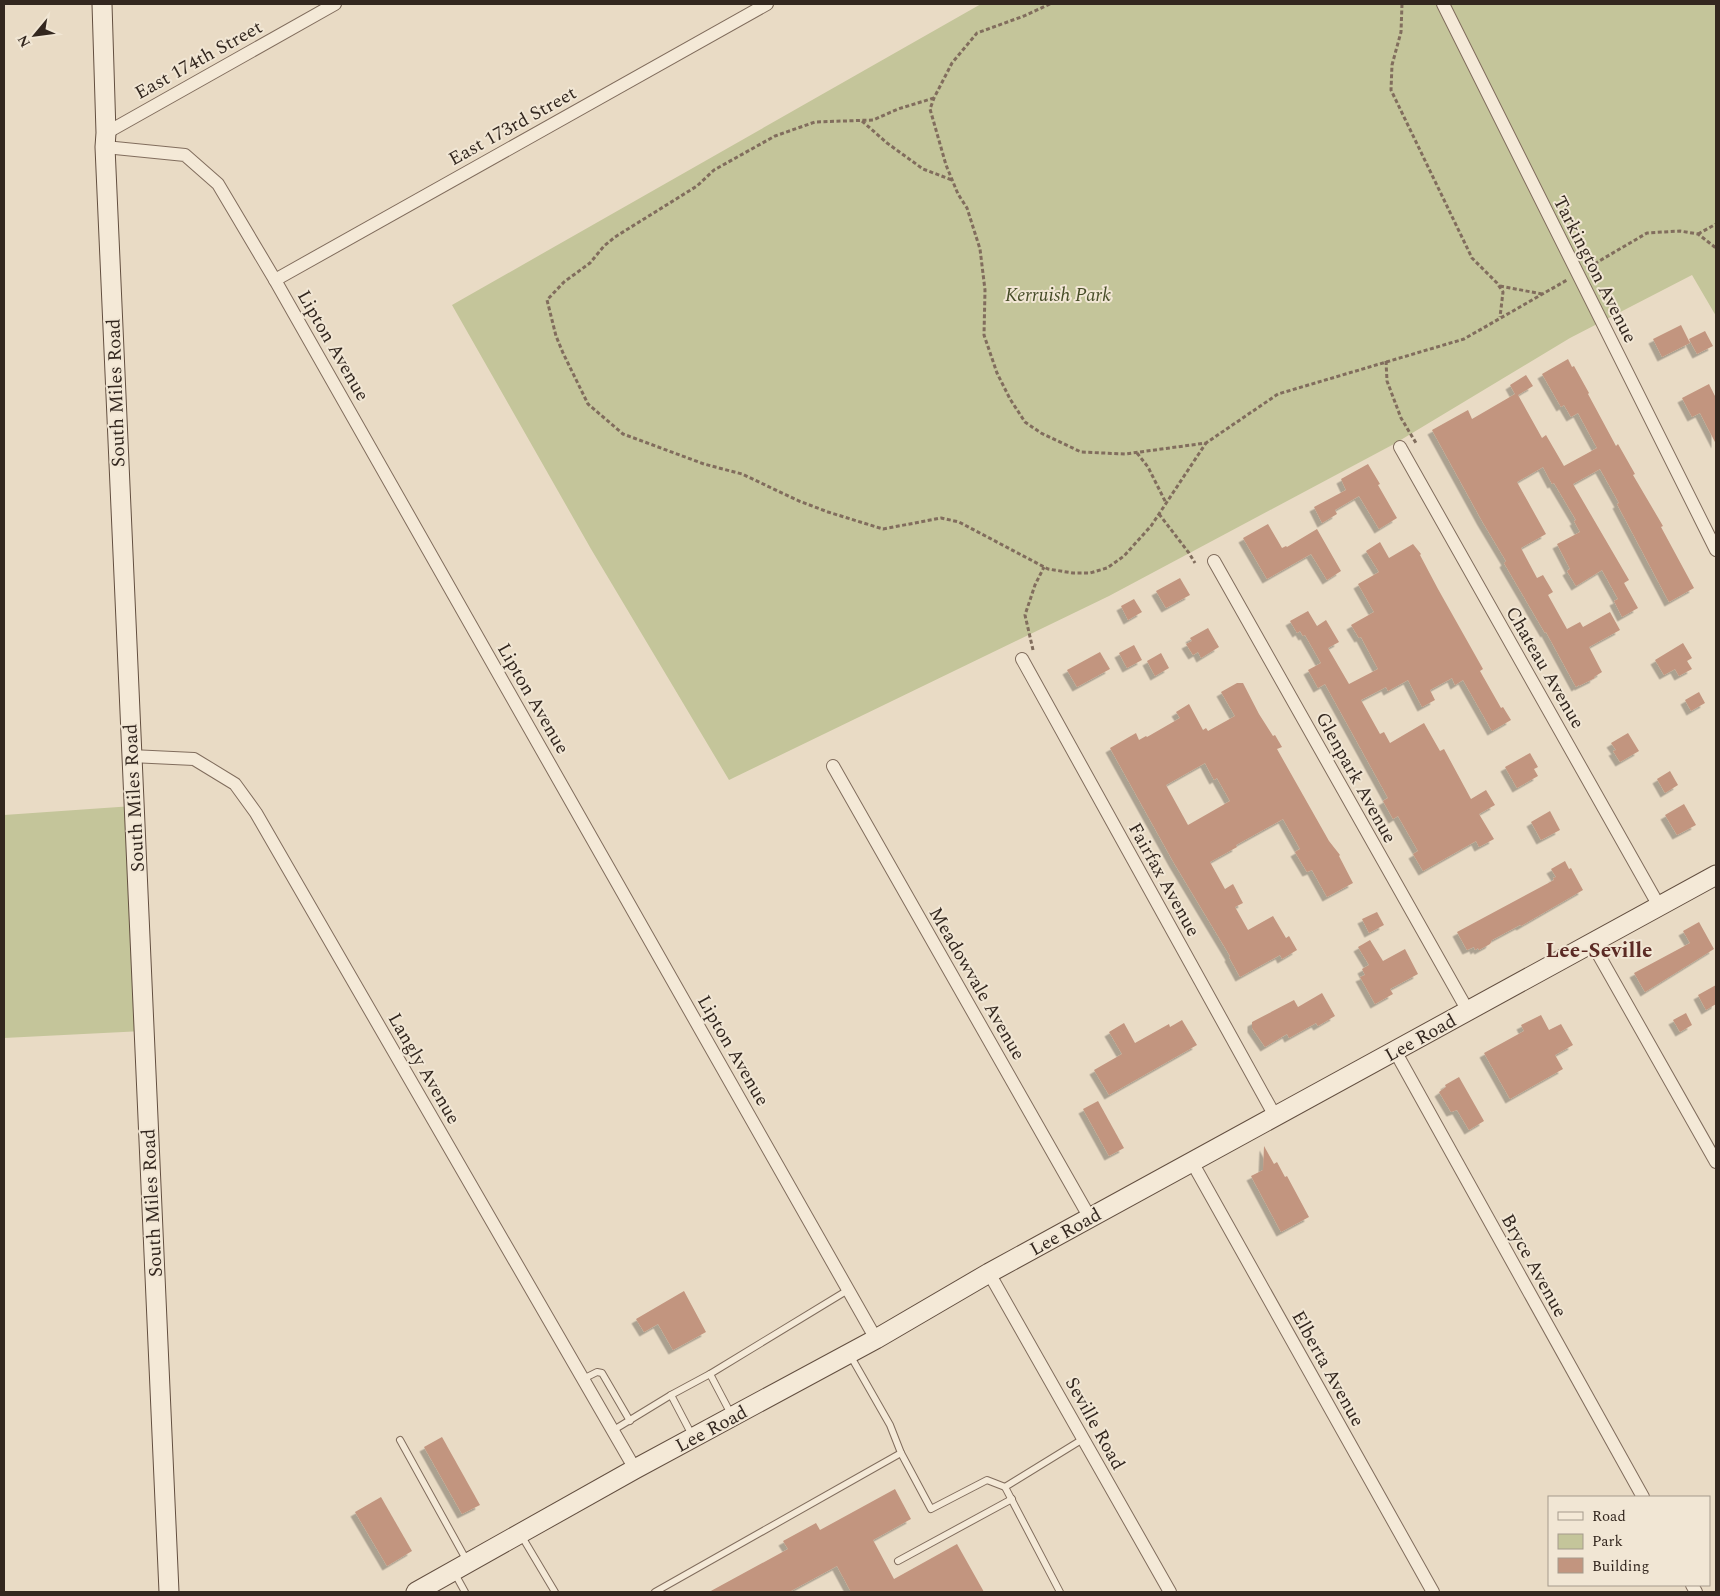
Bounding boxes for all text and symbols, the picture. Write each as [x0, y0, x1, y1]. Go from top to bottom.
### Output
north arrow [10, 10, 60, 60]
street label: East 174th Street [130, 13, 268, 107]
text: N [12, 31, 36, 51]
street label: East 173rd Street [443, 79, 582, 174]
street label: Tarkington Avenue [1545, 191, 1644, 348]
park label: Kerruish Park [1005, 281, 1111, 310]
street label: Lipton Avenue [289, 285, 376, 407]
street label: South Miles Road [99, 318, 134, 468]
street label: Chateau Avenue [1498, 601, 1592, 735]
street label: Lipton Avenue [489, 638, 576, 760]
street label: Glenpark Avenue [1308, 707, 1404, 849]
street label: South Miles Road [116, 723, 153, 873]
street label: Fairfax Avenue [1120, 817, 1207, 942]
street label: Meadowvale Avenue [921, 902, 1032, 1066]
district label: Lee-Seville [1546, 935, 1653, 967]
street label: Lipton Avenue [689, 990, 776, 1112]
street label: Lee Road [1380, 1007, 1462, 1070]
street label: Langly Avenue [380, 1008, 467, 1130]
street label: South Miles Road [134, 1128, 171, 1278]
street label: Lee Road [1025, 1201, 1107, 1264]
street label: Bryce Avenue [1493, 1208, 1574, 1323]
street label: Elberta Avenue [1284, 1305, 1372, 1432]
street label: Seville Road [1057, 1372, 1132, 1476]
street label: Lee Road [670, 1398, 753, 1460]
legend [1548, 1496, 1710, 1586]
text: Road [1592, 1505, 1626, 1528]
text: Park [1592, 1530, 1623, 1553]
text: Building [1592, 1555, 1649, 1578]

